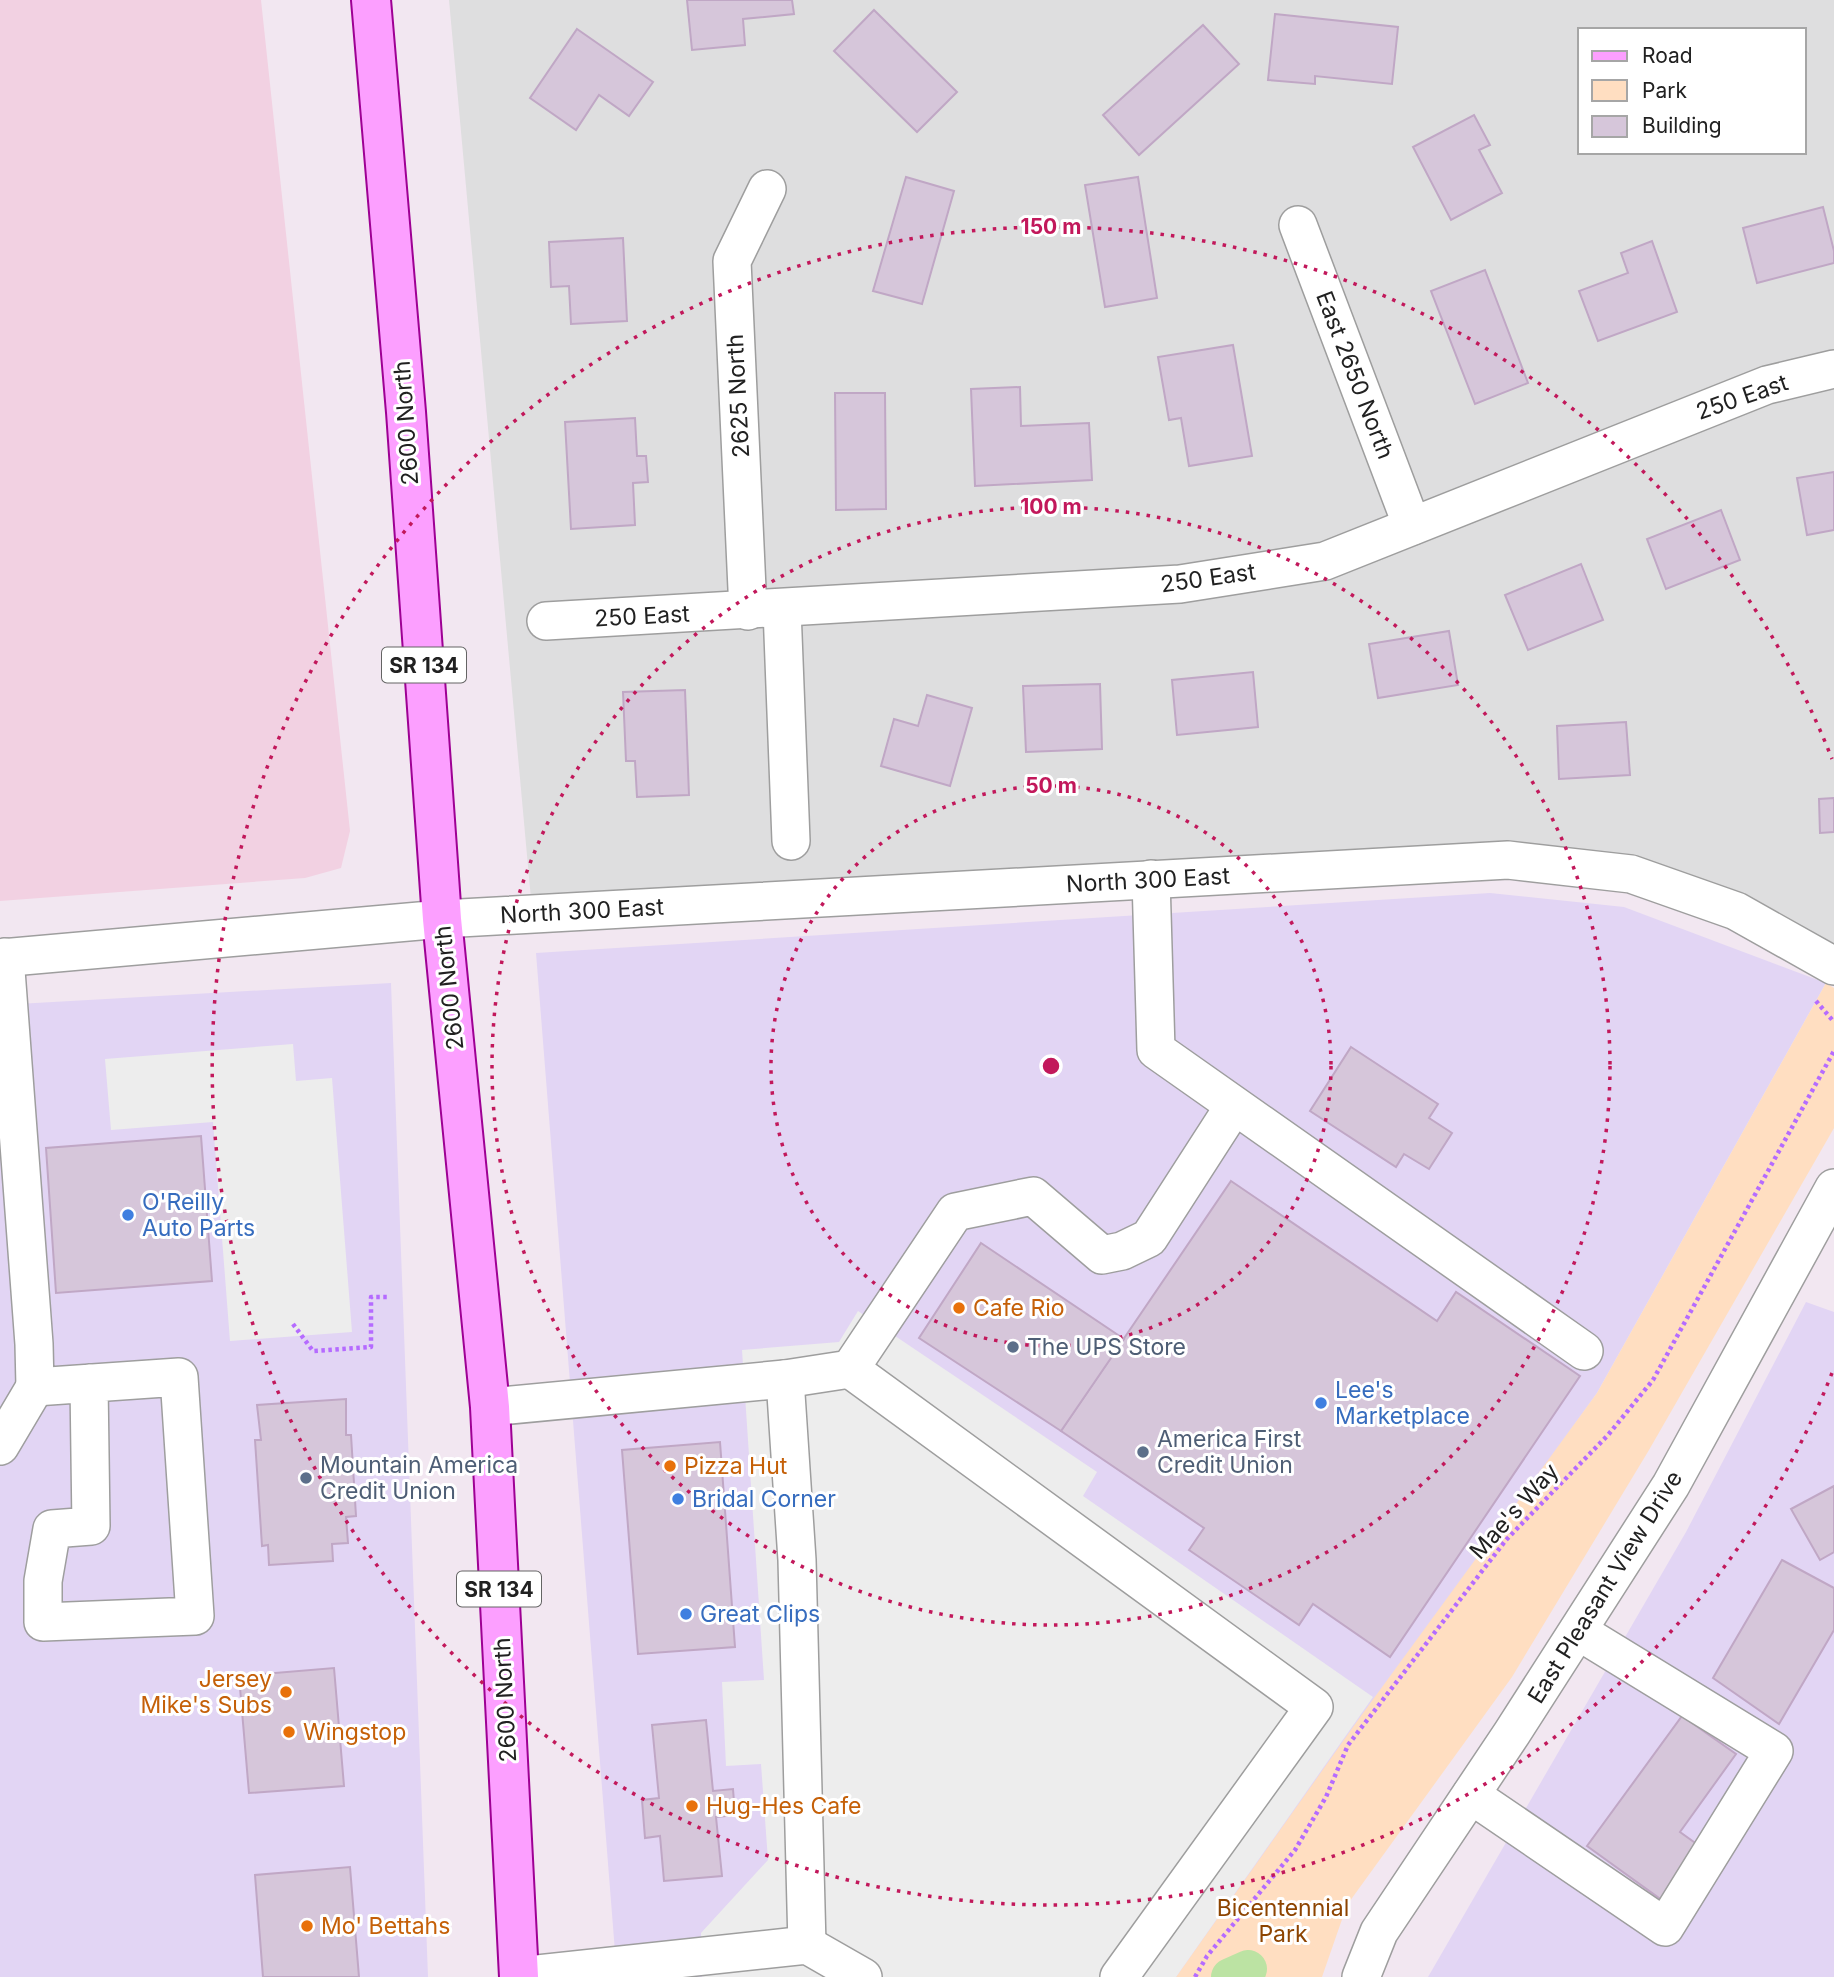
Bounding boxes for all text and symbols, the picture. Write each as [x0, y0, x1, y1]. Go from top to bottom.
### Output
legend [1578, 28, 1806, 154]
text: Road [1642, 43, 1693, 68]
text: Park [1642, 78, 1687, 103]
text: Building [1642, 113, 1722, 138]
text: 150 m [1021, 214, 1081, 239]
street label: East 2650 North [1310, 287, 1400, 463]
street label: 2625 North [721, 333, 755, 459]
street label: 2600 North [388, 360, 424, 486]
street label: 250 East [1692, 368, 1792, 426]
text: 100 m [1020, 494, 1082, 519]
street label: 250 East [1159, 557, 1258, 599]
street label: 250 East [594, 599, 691, 632]
road number: SR 134 [382, 648, 466, 682]
text: 50 m [1025, 773, 1077, 798]
street label: North 300 East [1065, 862, 1231, 898]
street label: North 300 East [499, 893, 665, 929]
street label: 2600 North [429, 924, 469, 1052]
centre of rings [1039, 1054, 1063, 1078]
place label: O'Reilly Auto Parts [142, 1188, 255, 1242]
marker: O'Reilly Auto Parts [120, 1207, 136, 1223]
place label: Cafe Rio [973, 1294, 1065, 1322]
marker: Cafe Rio [951, 1300, 967, 1316]
place label: The UPS Store [1027, 1333, 1186, 1361]
marker: The UPS Store [1005, 1339, 1021, 1355]
place label: Lee's Marketplace [1335, 1376, 1470, 1430]
marker: Lee's Marketplace [1313, 1395, 1329, 1411]
place label: America First Credit Union [1157, 1425, 1302, 1479]
marker: America First Credit Union [1135, 1444, 1151, 1460]
place label: Mountain America Credit Union [320, 1451, 518, 1505]
place label: Pizza Hut [684, 1452, 788, 1480]
street label: Mae's Way [1464, 1457, 1564, 1565]
marker: Pizza Hut [662, 1458, 678, 1474]
street label: East Pleasant View Drive [1522, 1465, 1688, 1709]
marker: Mountain America Credit Union [298, 1470, 314, 1486]
place label: Bridal Corner [692, 1485, 836, 1513]
marker: Bridal Corner [670, 1491, 686, 1507]
road number: SR 134 [457, 1572, 541, 1606]
place label: Great Clips [700, 1600, 820, 1628]
marker: Great Clips [678, 1606, 694, 1622]
street label: 2600 North [488, 1637, 522, 1763]
place label: Jersey Mike's Subs [140, 1665, 272, 1719]
marker: Jersey Mike's Subs [278, 1684, 294, 1700]
place label: Wingstop [303, 1718, 406, 1746]
marker: Wingstop [281, 1724, 297, 1740]
place label: Hug-Hes Cafe [706, 1792, 861, 1820]
marker: Hug-Hes Cafe [684, 1798, 700, 1814]
park label: Bicentennial Park [1217, 1894, 1349, 1948]
place label: Mo' Bettahs [321, 1912, 450, 1940]
marker: Mo' Bettahs [299, 1918, 315, 1934]

